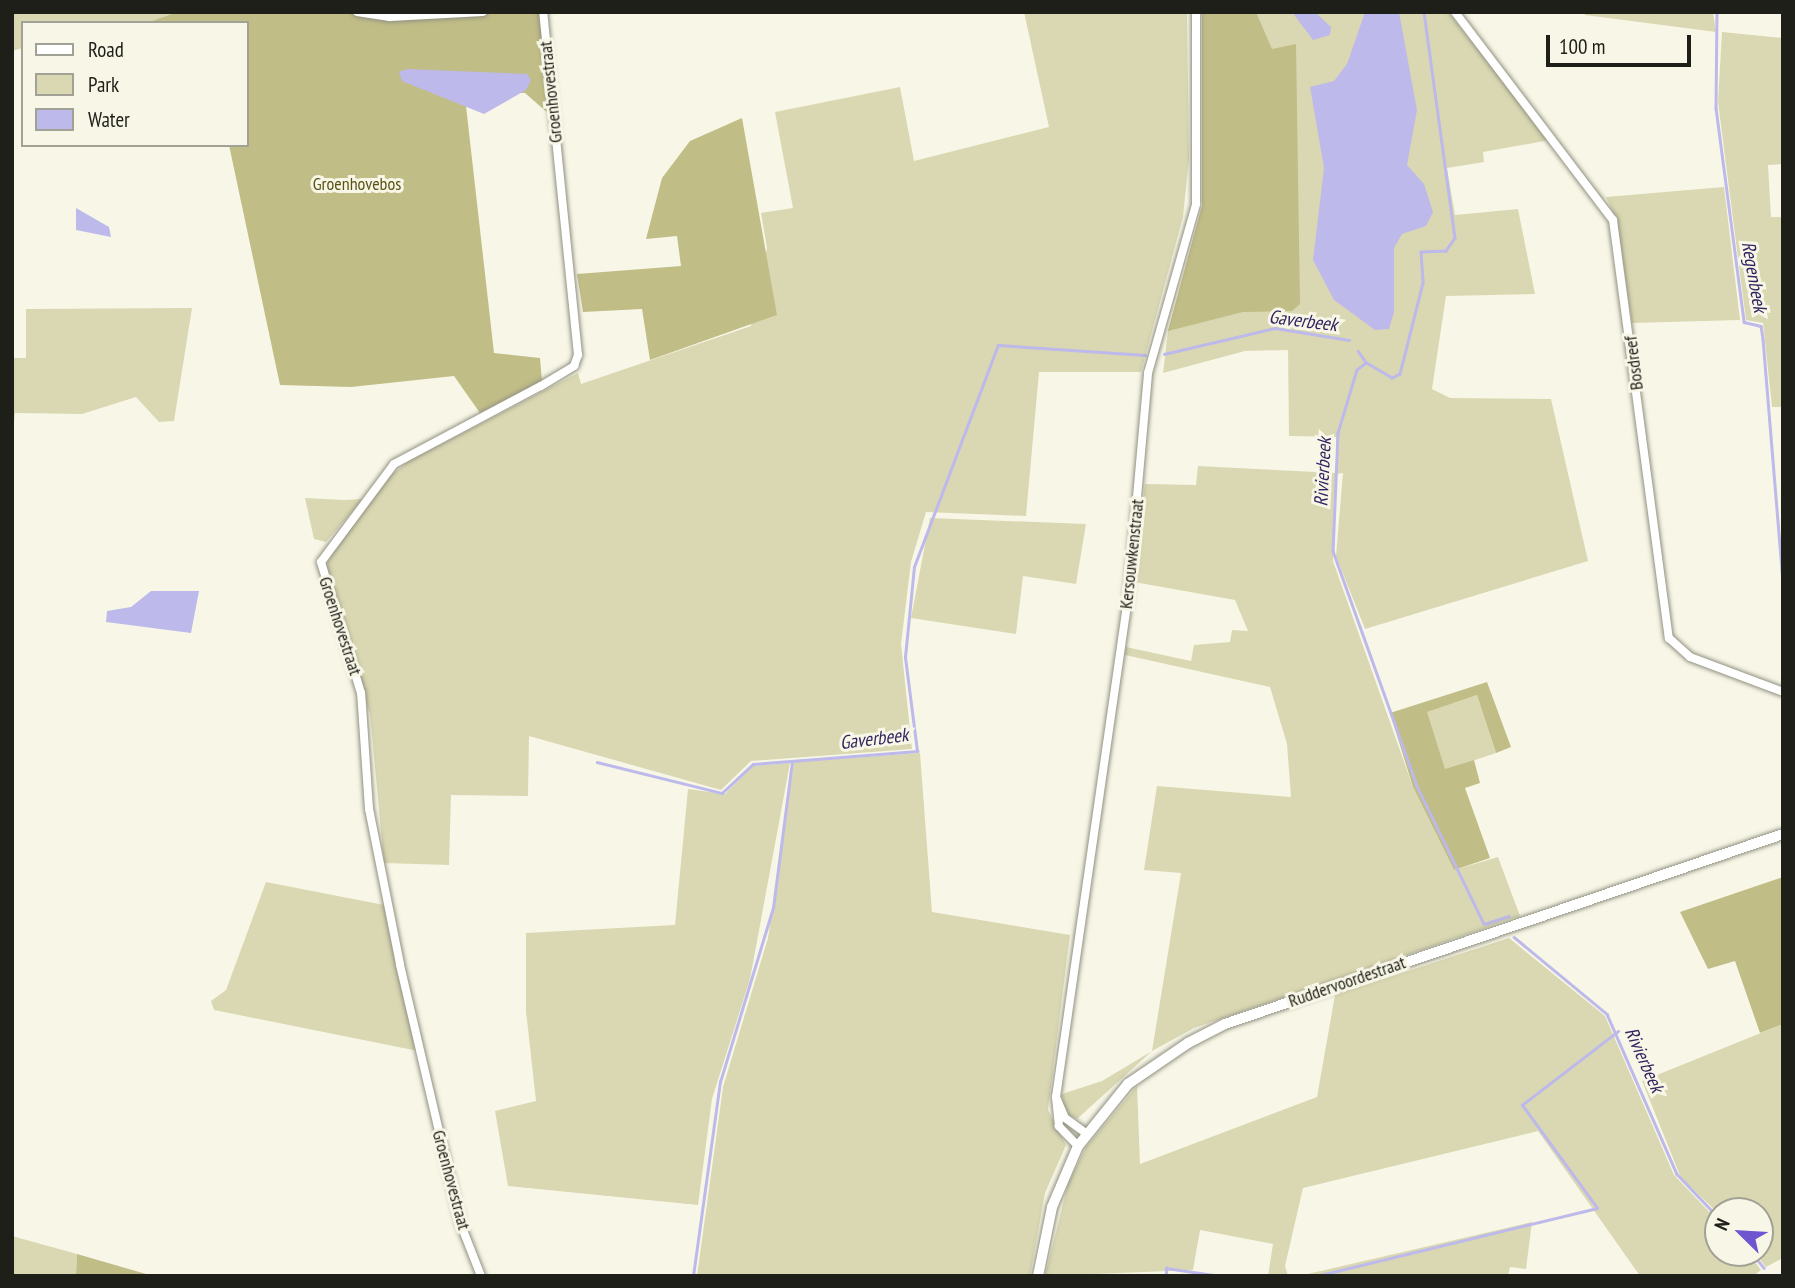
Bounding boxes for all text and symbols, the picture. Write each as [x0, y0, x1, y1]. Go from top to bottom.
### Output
legend [21, 21, 248, 147]
scale bar [1550, 21, 1695, 65]
text: 100 m [1559, 33, 1605, 60]
text: Road [88, 36, 124, 63]
street label: Groenhovestraat [535, 40, 567, 144]
text: Park [88, 71, 119, 98]
text: Water [88, 106, 130, 133]
park label: Groenhovebos [313, 173, 401, 195]
water label: Regenbeek [1737, 240, 1771, 314]
water label: Gaverbeek [1268, 306, 1338, 336]
street label: Bosdreef [1620, 335, 1648, 391]
water label: Rivierbeek [1310, 437, 1336, 507]
street label: Kersouwkenstraat [1115, 498, 1149, 610]
street label: Groenhovestraat [314, 574, 366, 678]
water label: Gaverbeek [839, 724, 909, 754]
street label: Ruddervoordestraat [1286, 952, 1408, 1012]
water label: Rivierbeek [1620, 1024, 1668, 1096]
street label: Groenhovestraat [427, 1128, 475, 1232]
north arrow [1704, 1197, 1774, 1267]
text: N [1709, 1215, 1735, 1234]

